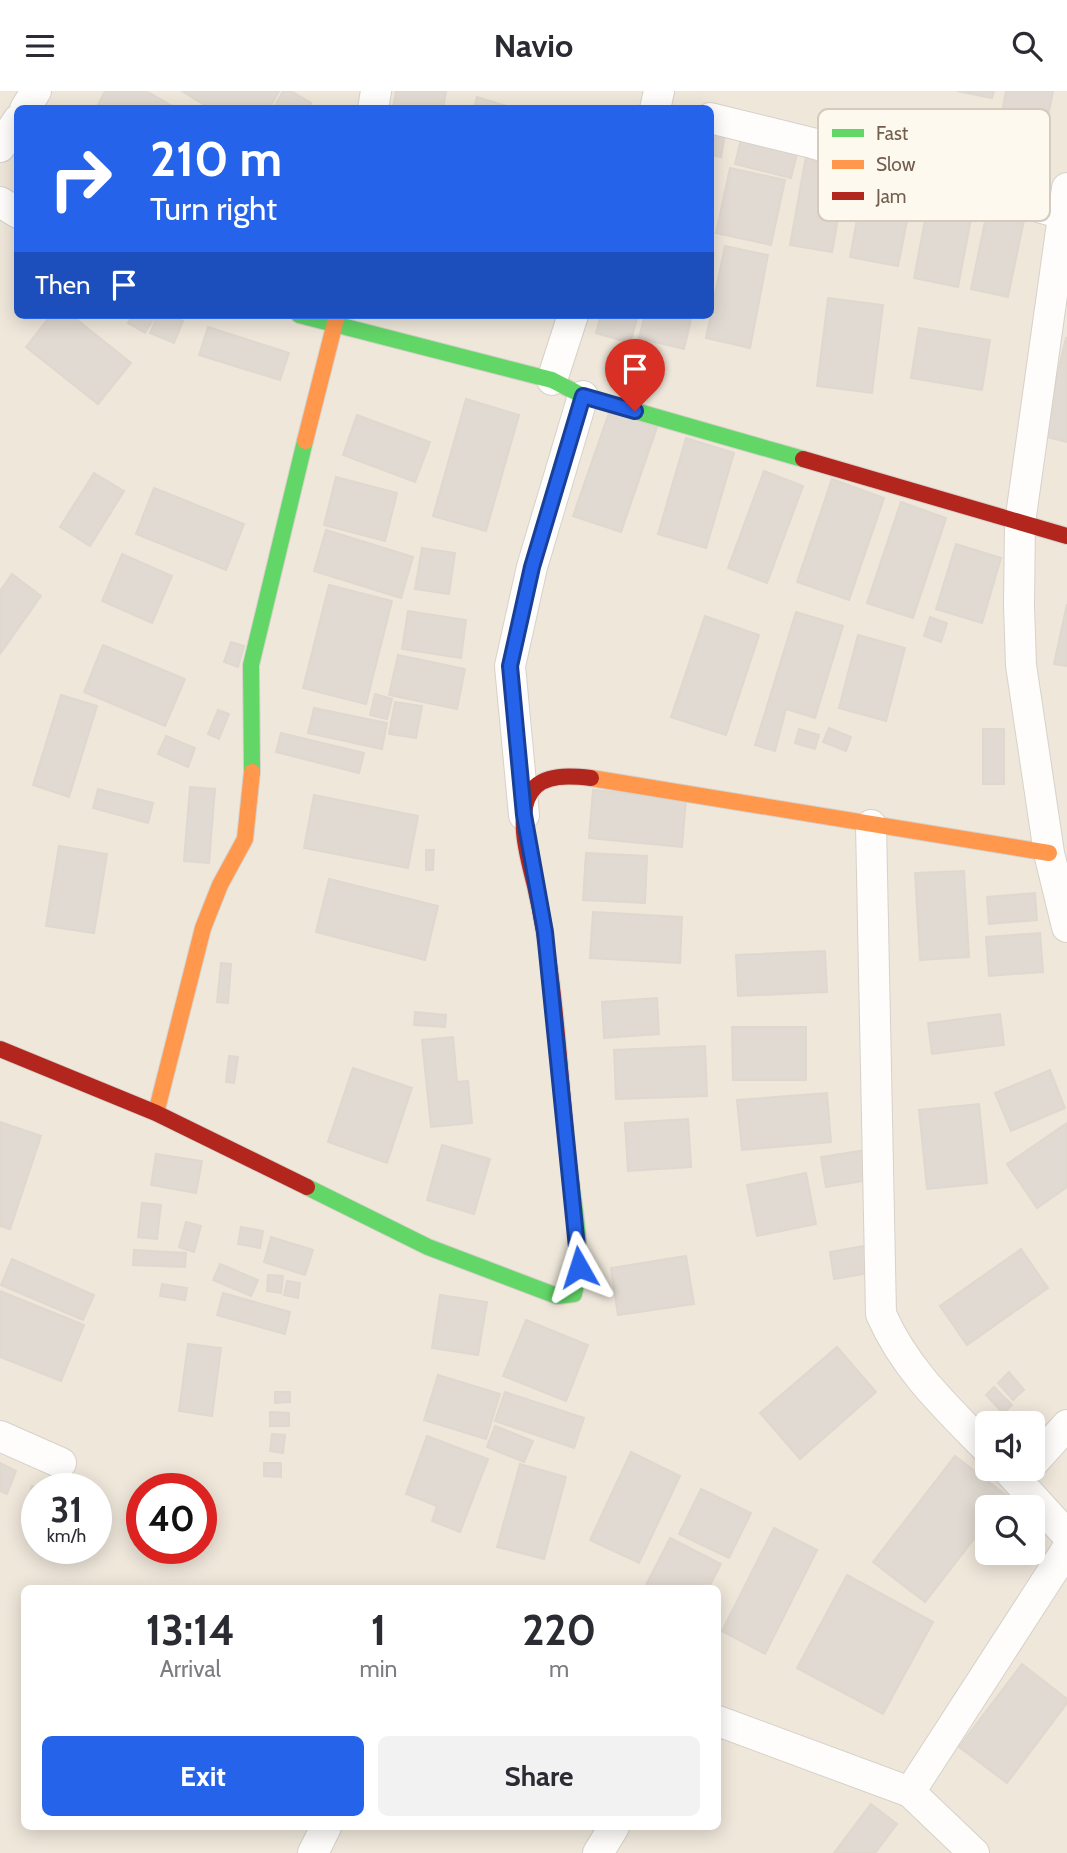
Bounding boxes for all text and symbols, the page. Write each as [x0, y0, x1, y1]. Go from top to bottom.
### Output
text: Navio [494, 26, 573, 65]
icon: menu [21, 27, 59, 65]
icon: search [1008, 27, 1046, 65]
legend [818, 109, 1050, 221]
text: Fast [876, 122, 909, 145]
text: 210 m [150, 129, 282, 188]
icon: right [35, 133, 126, 224]
text: Slow [876, 153, 916, 176]
text: Jam [875, 185, 906, 208]
text: Turn right [150, 189, 277, 228]
icon: arrive [105, 266, 143, 304]
text: Then [35, 269, 91, 301]
pin [605, 339, 665, 411]
icon: arrive [616, 350, 654, 388]
position arrow [542, 1230, 616, 1304]
map controls [975, 1411, 1045, 1565]
button: sound [975, 1411, 1045, 1481]
speed limit sign: 40 [126, 1473, 217, 1564]
text: 31 [51, 1488, 82, 1531]
button: search [975, 1495, 1045, 1565]
text: km/h [47, 1525, 86, 1547]
text: 13:14 [146, 1604, 235, 1656]
text: 1 [371, 1604, 386, 1656]
text: 220 [522, 1604, 596, 1656]
text: Arrival [160, 1655, 221, 1683]
text: min [360, 1655, 397, 1683]
text: m [549, 1655, 569, 1683]
button: Exit [42, 1736, 364, 1816]
button: Share [378, 1736, 700, 1816]

